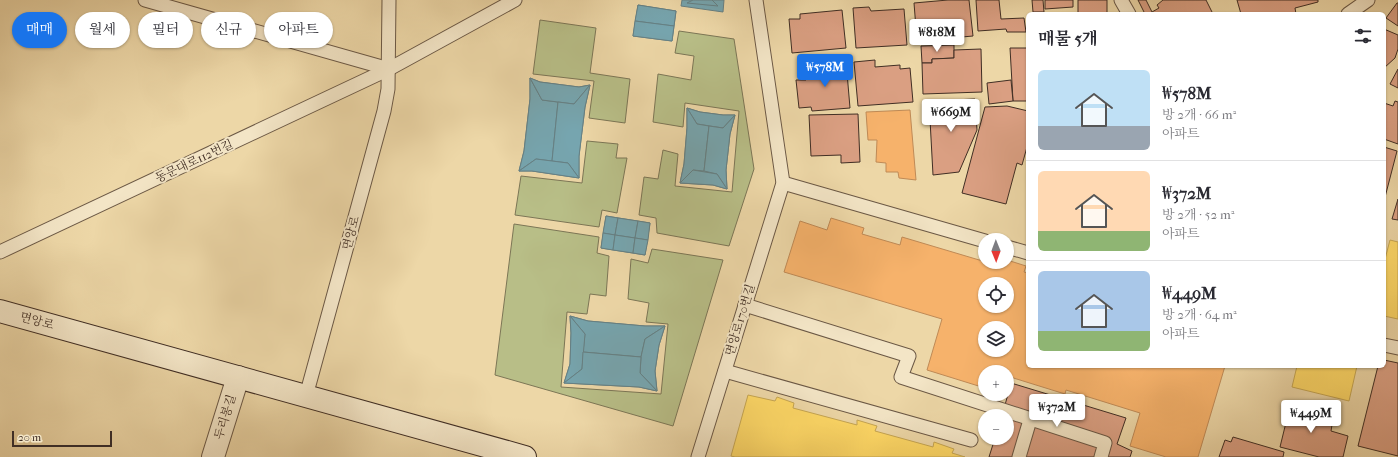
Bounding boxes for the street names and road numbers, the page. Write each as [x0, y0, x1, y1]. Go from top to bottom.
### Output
street label: 동문대로112번길 [153, 137, 235, 185]
street label: 면앙로 [340, 214, 362, 252]
street label: 면앙로170번길 [722, 282, 758, 358]
street label: 면앙로 [18, 310, 56, 332]
street label: 두리봉길 [212, 393, 238, 441]

